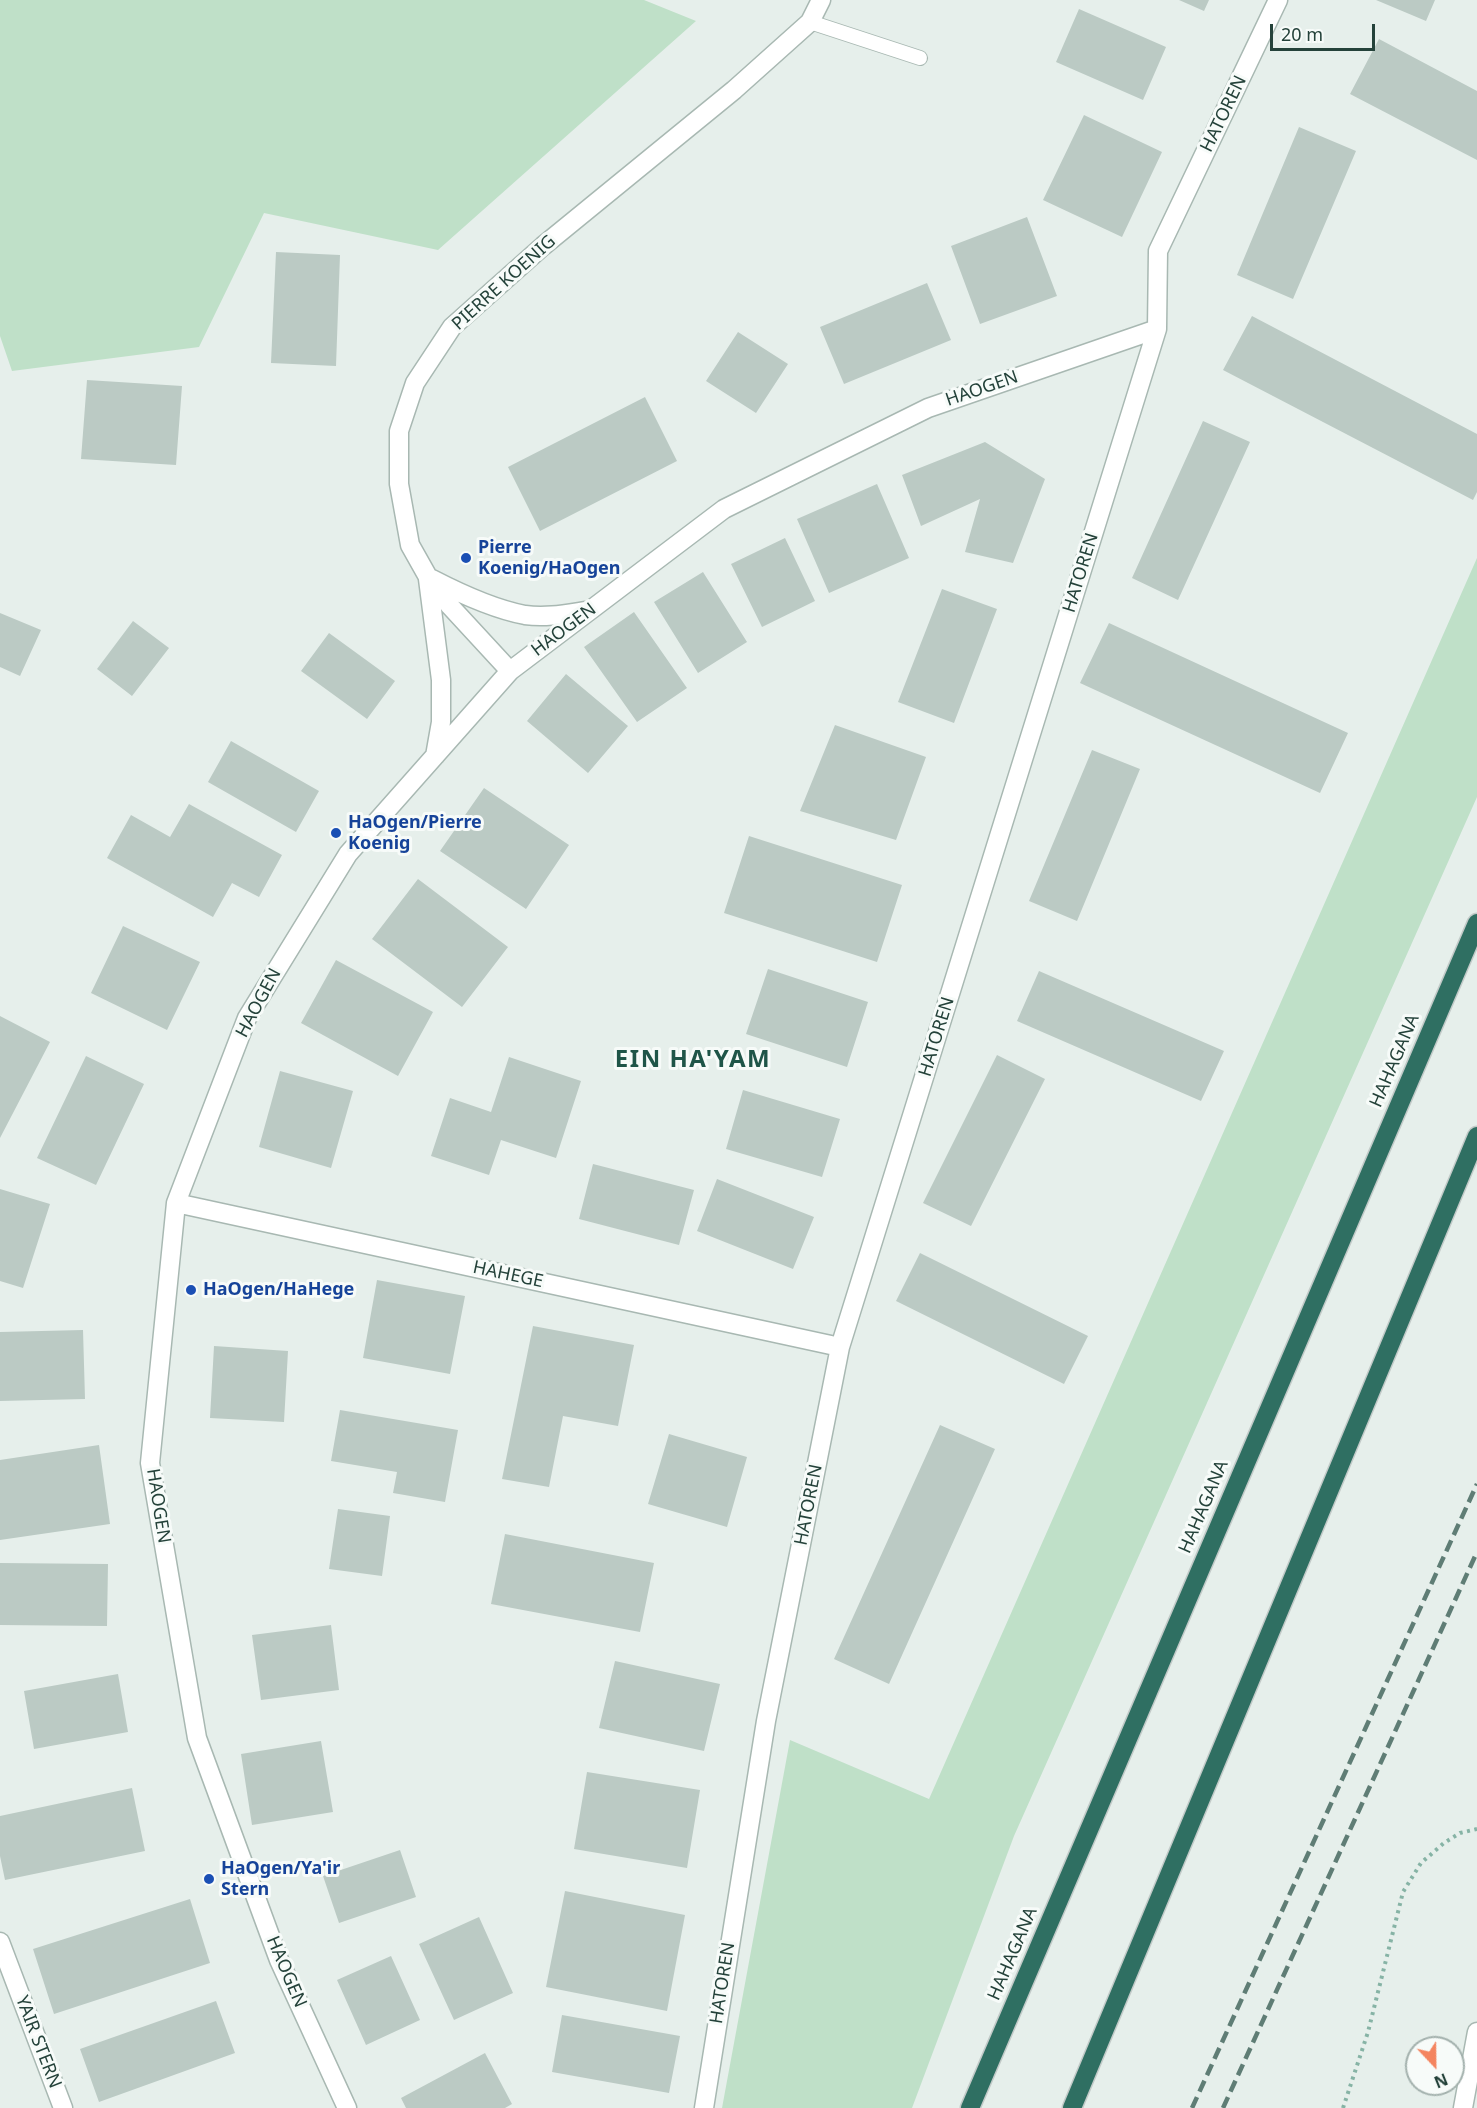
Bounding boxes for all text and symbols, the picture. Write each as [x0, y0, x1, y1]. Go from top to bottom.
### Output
scale bar [1273, 12, 1378, 50]
text: 20 m [1281, 22, 1323, 46]
street label: HATOREN [1196, 72, 1252, 156]
street label: PIERRE KOENIG [448, 231, 560, 335]
street label: HAOGEN [943, 367, 1021, 411]
street label: HATOREN [1059, 531, 1103, 615]
place label: Pierre Koenig/HaOgen [478, 537, 620, 580]
marker: Pierre Koenig/HaOgen [459, 551, 473, 565]
street label: HAOGEN [527, 599, 601, 661]
place label: HaOgen/Pierre Koenig [348, 812, 482, 854]
marker: HaOgen/Pierre Koenig [329, 826, 343, 840]
street label: HAOGEN [232, 965, 286, 1041]
street label: HATOREN [915, 995, 959, 1079]
street label: HAHAGANA [1366, 1011, 1424, 1111]
district label: EIN HA'YAM [615, 1046, 771, 1074]
street label: HAHEGE [471, 1257, 545, 1293]
place label: HaOgen/HaHege [203, 1279, 354, 1301]
marker: HaOgen/HaHege [184, 1283, 198, 1297]
street label: HAHAGANA [1175, 1457, 1233, 1557]
street label: HATOREN [791, 1463, 827, 1547]
street label: HAOGEN [141, 1467, 175, 1545]
place label: HaOgen/Ya'ir Stern [221, 1858, 340, 1900]
marker: HaOgen/Ya'ir Stern [202, 1872, 216, 1886]
street label: HAHAGANA [984, 1904, 1042, 2004]
street label: HAOGEN [261, 1933, 311, 2011]
street label: HATOREN [706, 1941, 740, 2025]
street label: YAIR STERN [10, 1993, 66, 2091]
north arrow [1405, 2036, 1465, 2096]
text: N [1431, 2068, 1451, 2093]

